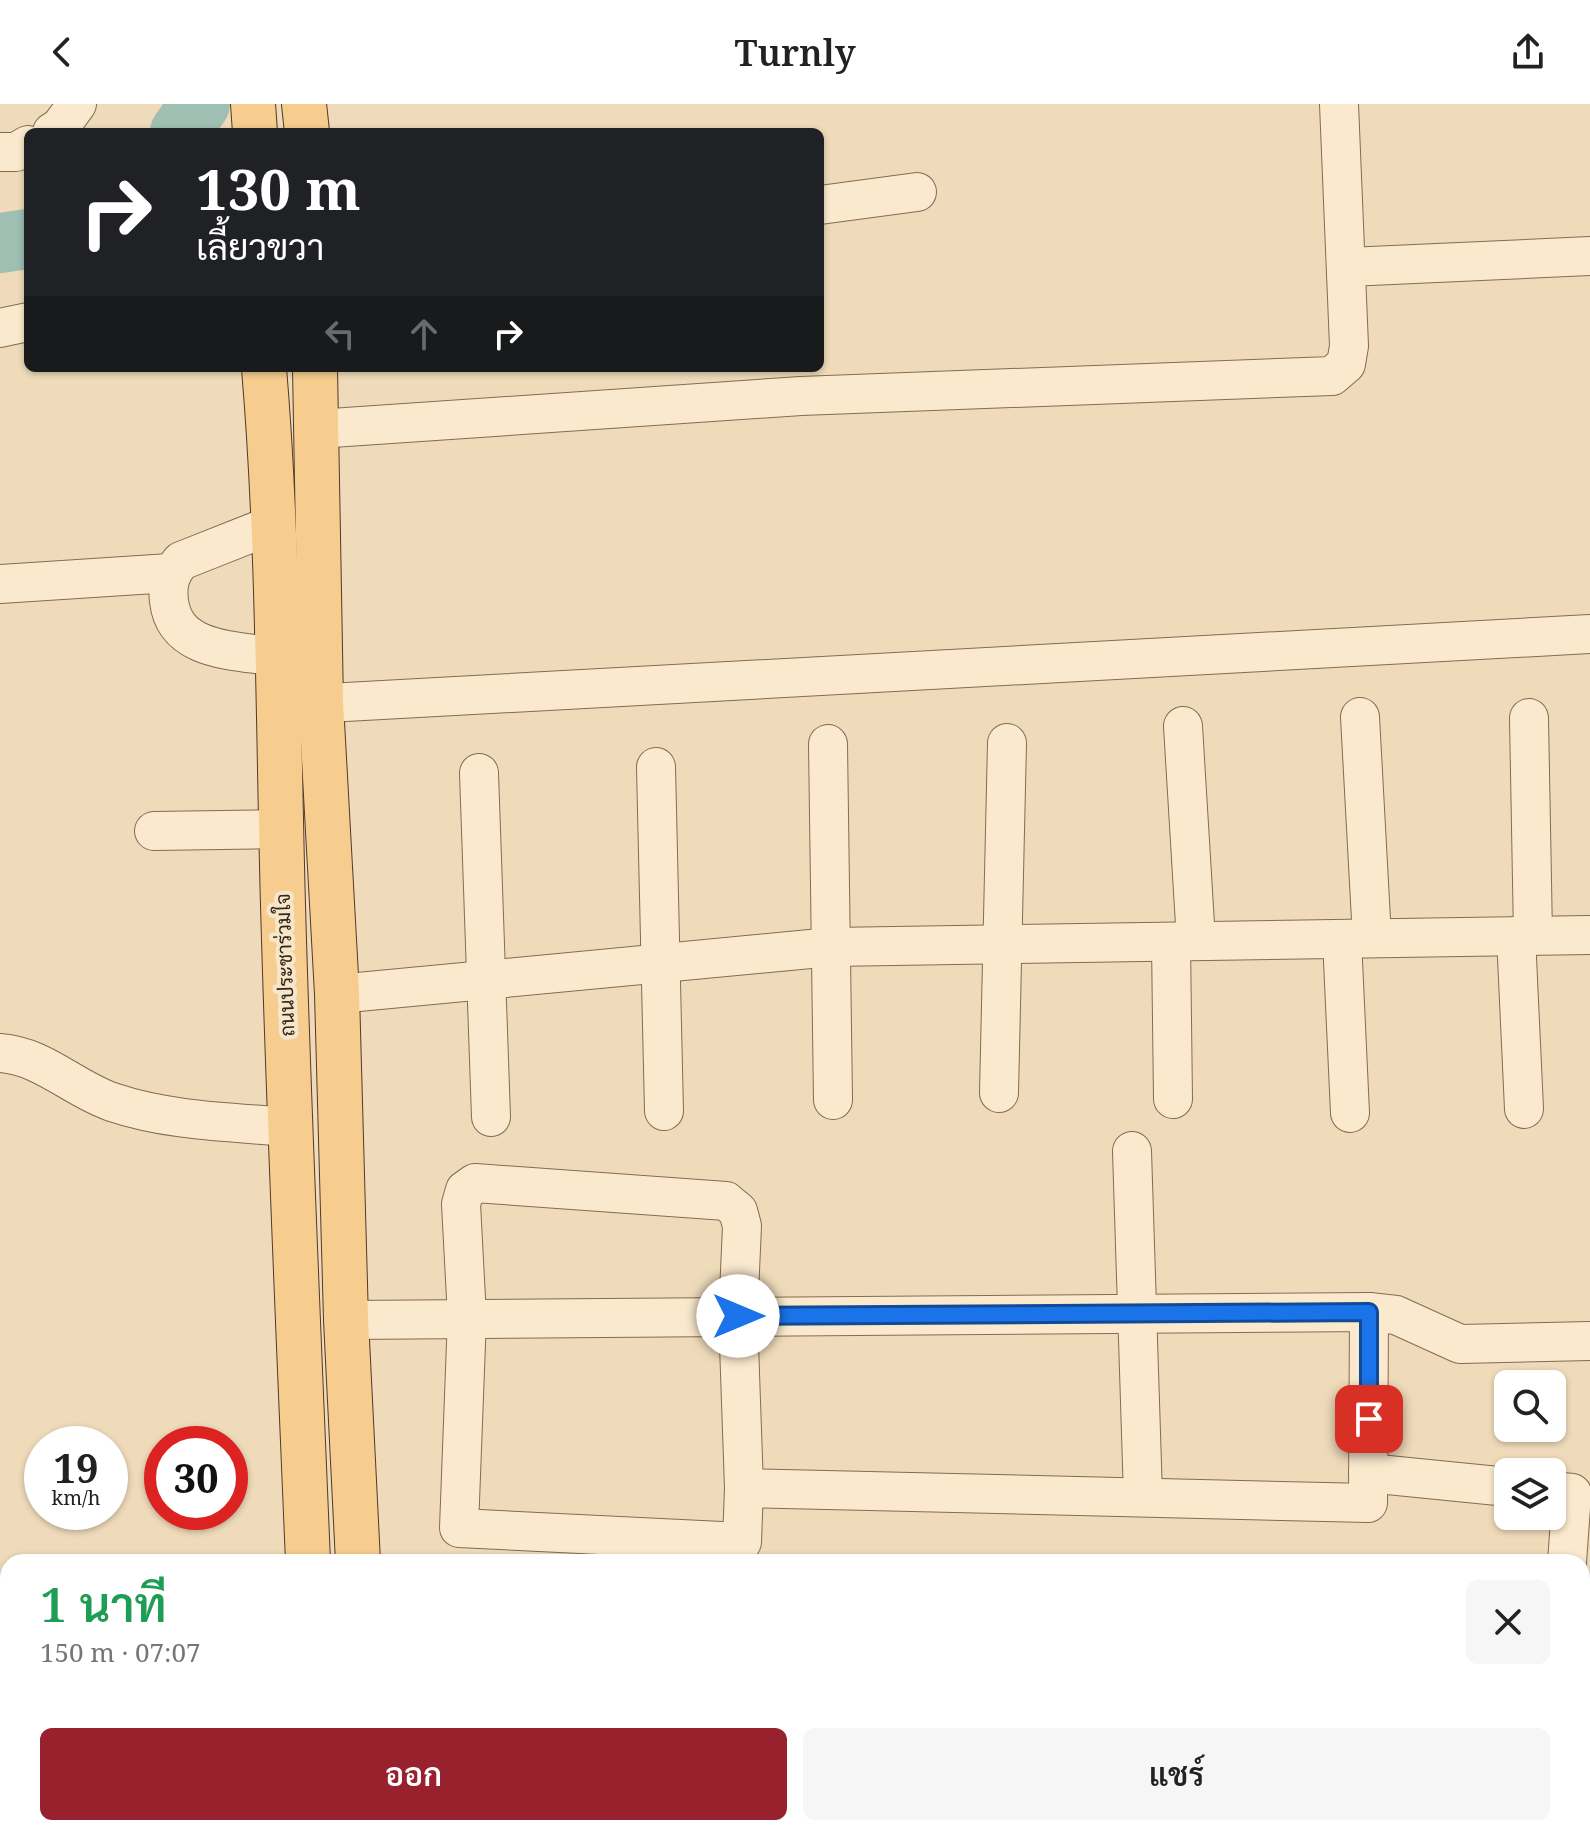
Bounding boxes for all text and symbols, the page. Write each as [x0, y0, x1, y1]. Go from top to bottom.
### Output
text: Turnly [734, 28, 856, 77]
icon: back [40, 30, 84, 74]
icon: share [1506, 30, 1550, 74]
text: 130 m [196, 150, 361, 226]
icon: right [64, 160, 168, 264]
text: เลี้ยวขวา [196, 222, 324, 271]
icon: left [318, 312, 362, 356]
icon: ahead [402, 312, 446, 356]
icon: right [486, 312, 530, 356]
street label: ถนนประชาร่วมใจ [269, 893, 300, 1037]
position arrow [696, 1274, 780, 1358]
map controls [1494, 1370, 1566, 1530]
button: search [1494, 1370, 1566, 1442]
pin [1335, 1385, 1403, 1453]
icon: arrive [1347, 1397, 1391, 1441]
speed limit sign: 30 [144, 1426, 248, 1530]
text: 19 [53, 1440, 99, 1495]
button: layers [1494, 1458, 1566, 1530]
text: km/h [51, 1484, 101, 1511]
text: 1 นาที [40, 1571, 167, 1636]
button: close [1466, 1580, 1550, 1664]
text: 150 m · 07:07 [40, 1634, 201, 1670]
button: ออก [40, 1728, 787, 1820]
button: แชร์ [803, 1728, 1550, 1820]

